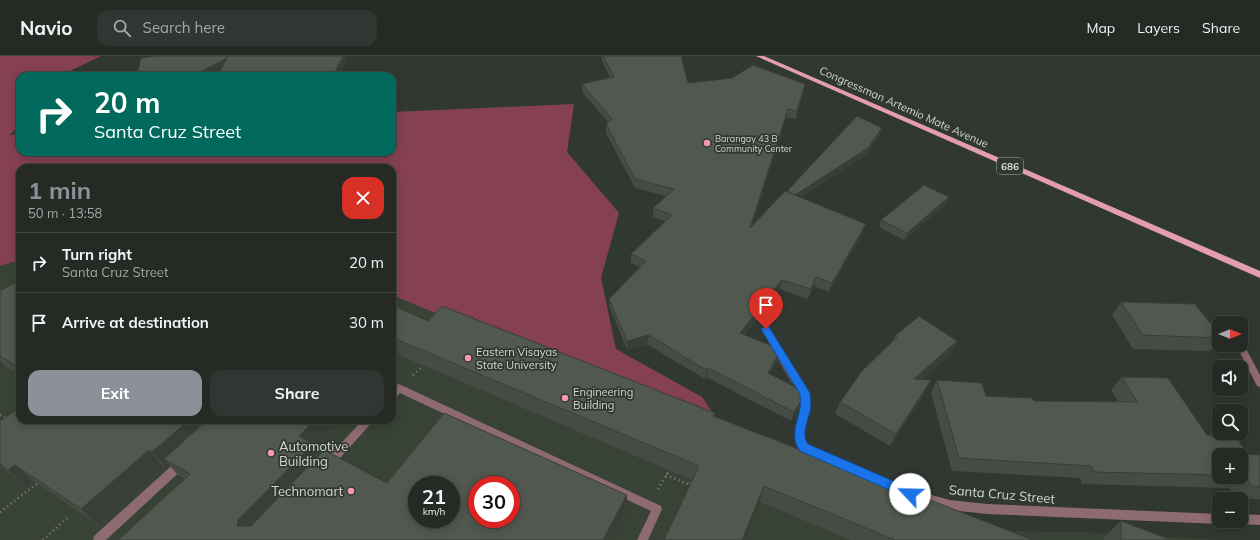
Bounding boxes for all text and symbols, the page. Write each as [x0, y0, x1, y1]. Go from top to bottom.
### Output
search box [97, 10, 377, 46]
text: Navio [20, 16, 73, 40]
icon: search [111, 17, 133, 39]
text: Search here [143, 18, 225, 37]
text: Map [1086, 19, 1115, 37]
text: Layers [1137, 19, 1180, 37]
text: Share [1202, 19, 1240, 37]
street label: Congressman Artemio Mate Avenue [817, 63, 991, 151]
text: 20 m [94, 85, 160, 120]
icon: right [28, 88, 80, 140]
text: Santa Cruz Street [94, 120, 241, 143]
place label: Barangay 43 B Community Center [715, 133, 793, 155]
marker: Barangay 43 B Community Center [702, 138, 712, 148]
road number: 686 [997, 158, 1023, 174]
text: 1 min [28, 175, 91, 205]
button: close [342, 177, 384, 219]
text: 50 m · 13:58 [28, 205, 102, 221]
text: Turn right [62, 245, 132, 264]
icon: right [28, 252, 50, 274]
text: 20 m [349, 253, 384, 272]
text: Santa Cruz Street [62, 264, 168, 280]
pin [749, 288, 783, 329]
icon: arrive [755, 294, 777, 316]
icon: arrive [28, 312, 50, 334]
text: Arrive at destination [62, 313, 209, 332]
text: 30 m [349, 313, 384, 332]
north arrow [1212, 316, 1248, 352]
map controls [1212, 316, 1248, 528]
place label: Eastern Visayas State University [476, 345, 558, 372]
marker: Eastern Visayas State University [463, 353, 473, 363]
button: sound [1212, 360, 1248, 396]
button: Exit [28, 370, 202, 416]
button: Share [210, 370, 384, 416]
place label: Engineering Building [573, 385, 633, 412]
marker: Engineering Building [560, 393, 570, 403]
button: search [1212, 404, 1248, 440]
place label: Automotive Building [279, 438, 348, 469]
marker: Automotive Building [266, 448, 276, 458]
button: + [1212, 448, 1248, 484]
position arrow [889, 473, 931, 515]
speed limit sign: 30 [468, 476, 520, 528]
street label: Santa Cruz Street [948, 481, 1056, 507]
place label: Technomart [271, 483, 343, 499]
text: 21 [422, 484, 446, 509]
marker: Technomart [346, 486, 356, 496]
button: − [1212, 492, 1248, 528]
text: km/h [423, 505, 445, 518]

